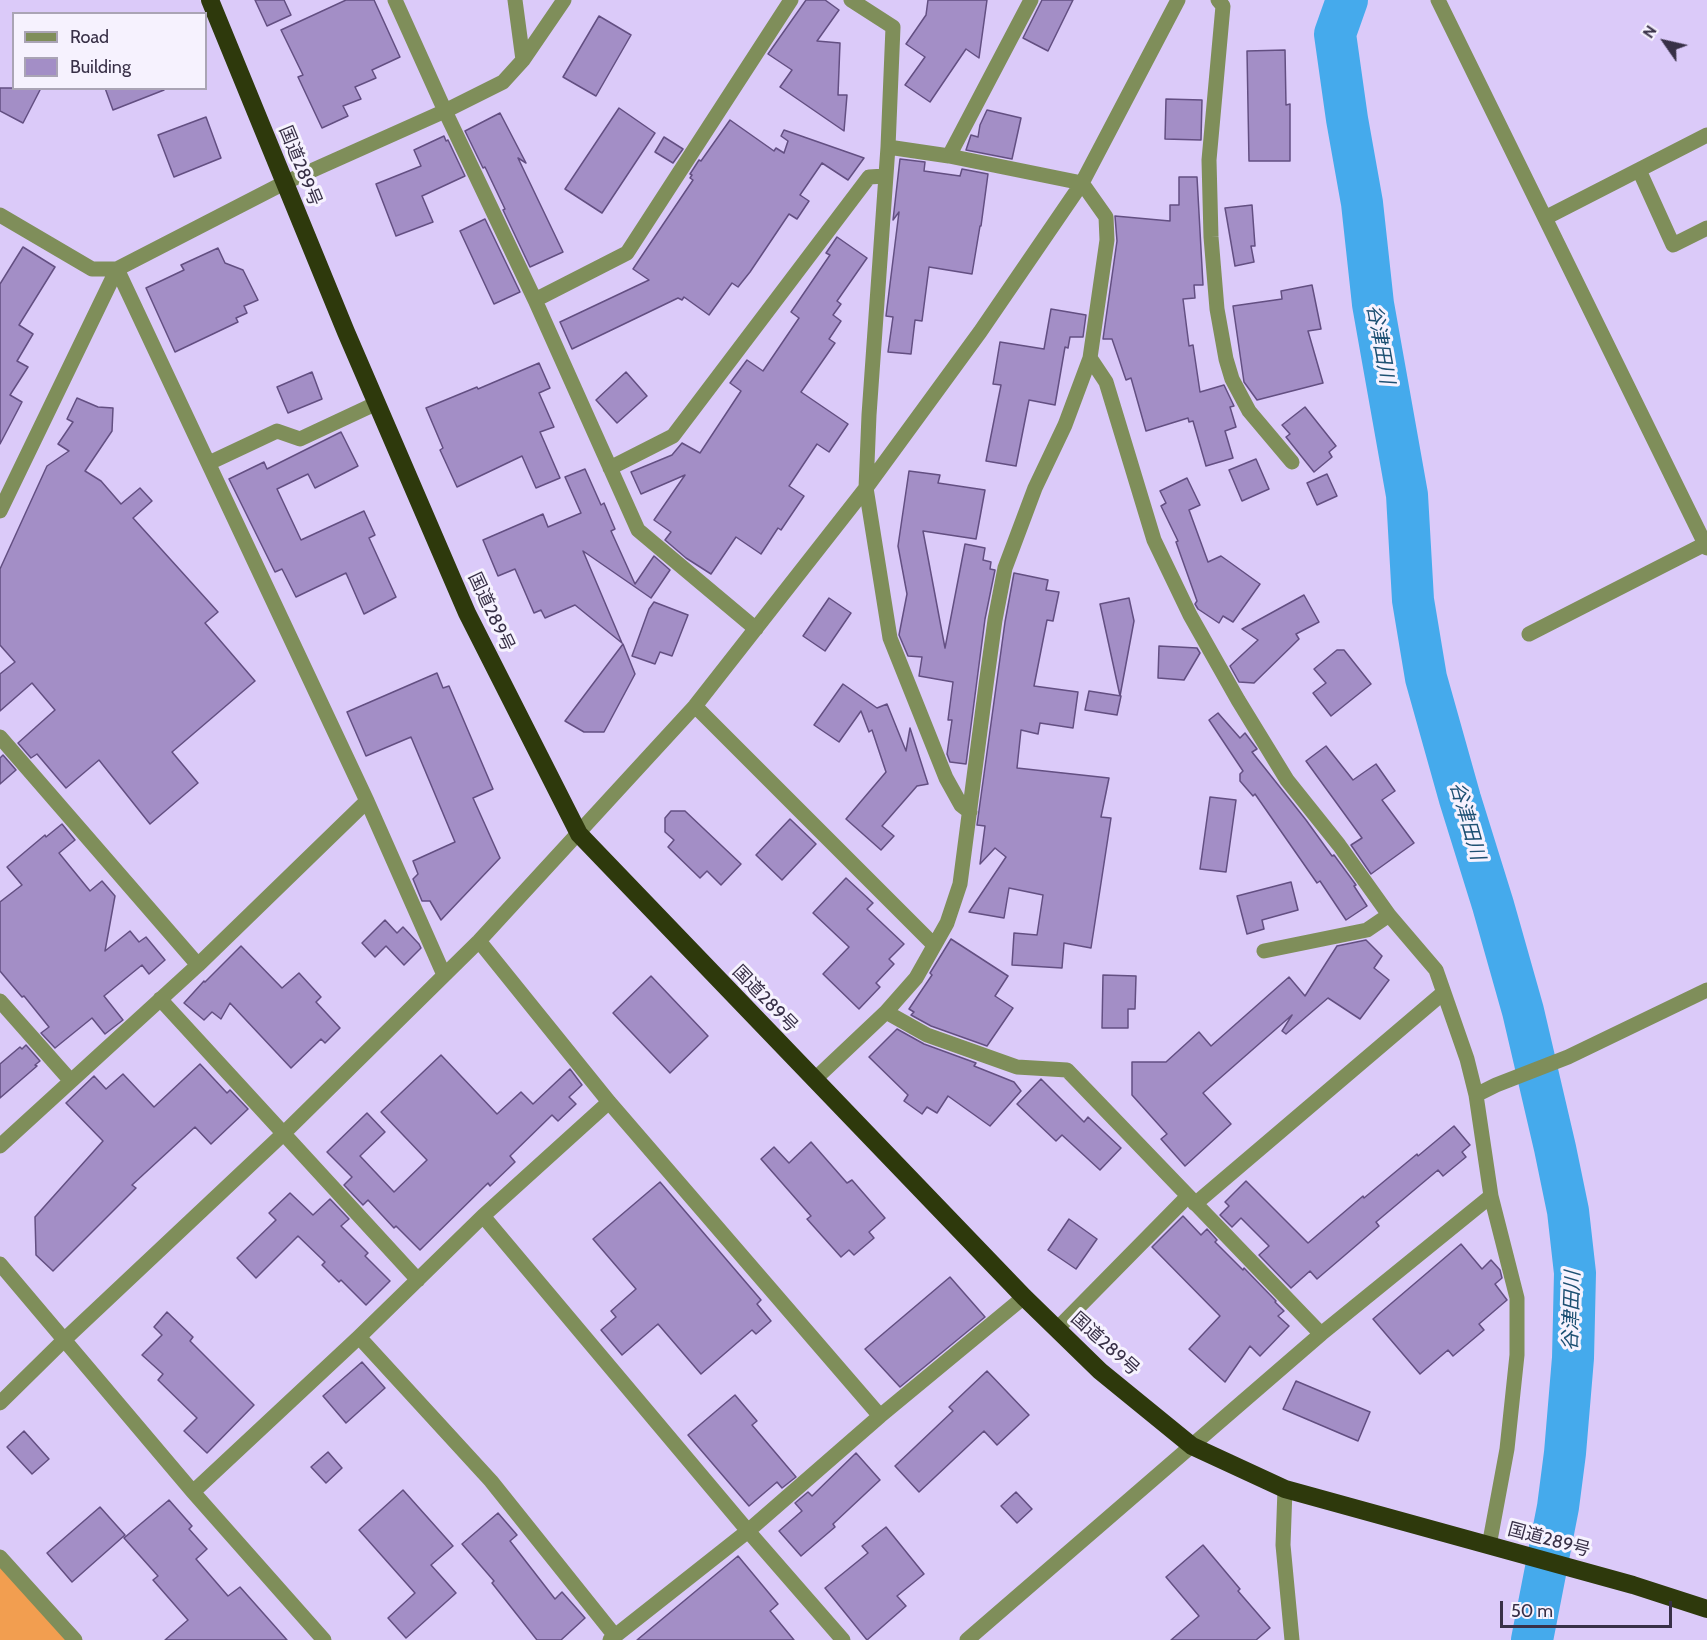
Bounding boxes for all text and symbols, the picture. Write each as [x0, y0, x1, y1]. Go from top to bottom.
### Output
legend [12, 12, 207, 90]
north arrow [1635, 12, 1695, 72]
text: N [1639, 22, 1661, 42]
text: Road [70, 26, 109, 48]
text: Building [70, 56, 131, 78]
street label: 国道289号 [274, 123, 326, 209]
water label: 谷津田川 [1361, 303, 1399, 385]
street label: 国道289号 [463, 569, 519, 655]
water label: 谷津田川 [1444, 779, 1490, 863]
street label: 国道289号 [728, 961, 802, 1037]
water label: 谷津田川 [1559, 1271, 1585, 1351]
street label: 国道289号 [1066, 1308, 1144, 1380]
street label: 国道289号 [1505, 1519, 1593, 1561]
scale bar [1503, 1589, 1676, 1627]
text: 50 m [1511, 1600, 1553, 1622]

